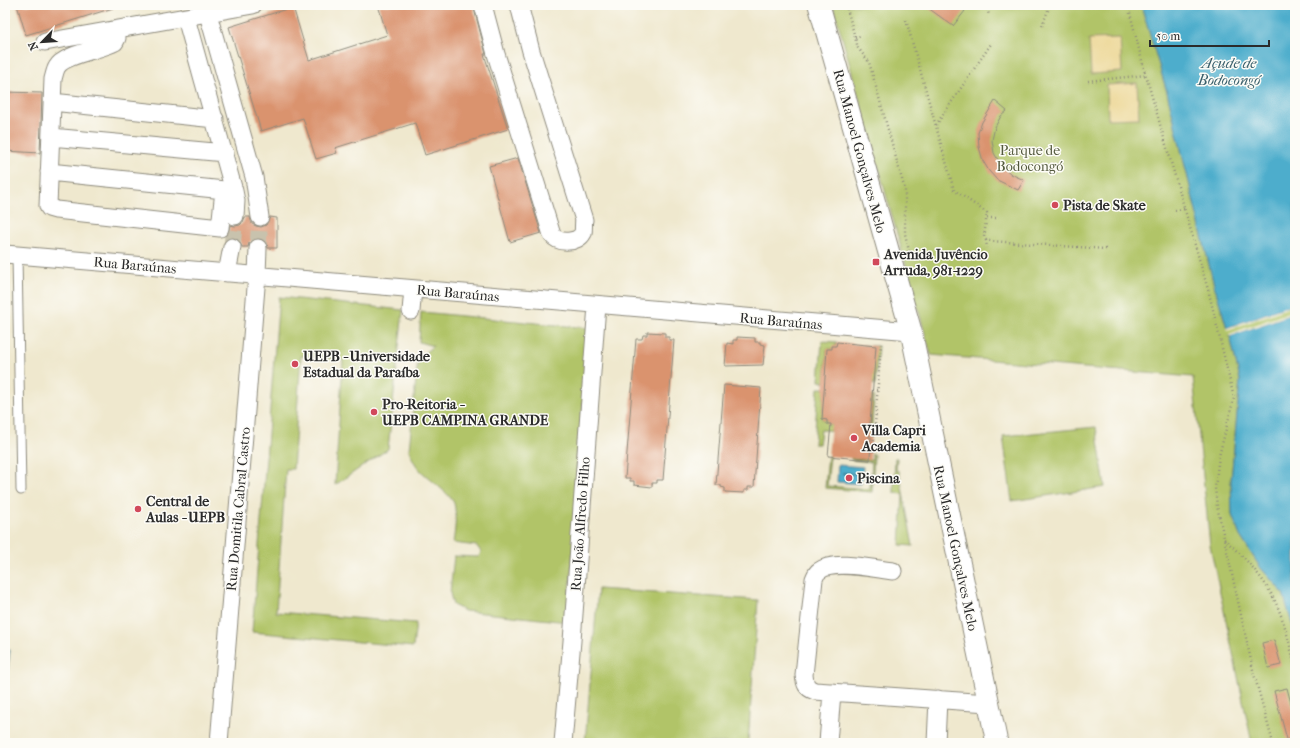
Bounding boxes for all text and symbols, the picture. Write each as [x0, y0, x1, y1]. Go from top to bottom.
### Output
north arrow [22, 22, 62, 62]
scale bar [1150, 22, 1269, 48]
text: 50 m [1156, 29, 1180, 43]
text: N [25, 39, 41, 53]
water label: Açude de Bodocongó [1197, 54, 1262, 89]
street label: Rua Manoel Gonçalves Melo [829, 67, 890, 235]
park label: Parque de Bodocongó [997, 142, 1063, 175]
place label: Pista de Skate [1063, 197, 1146, 214]
marker: Pista de Skate [1050, 200, 1060, 210]
place label: Avenida Juvêncio Arruda, 981-1229 [883, 246, 988, 279]
street label: Rua Baraúnas [93, 253, 177, 278]
marker: Avenida Juvêncio Arruda, 981-1229 [871, 257, 881, 267]
street label: Rua Baraúnas [416, 281, 500, 306]
street label: Rua Baraúnas [739, 309, 823, 334]
place label: UEPB - Universidade Estadual da Paraíba [302, 348, 430, 381]
marker: UEPB - Universidade Estadual da Paraíba [290, 359, 300, 369]
place label: Pro-Reitoria - UEPB CAMPINA GRANDE [381, 396, 549, 429]
marker: Pro-Reitoria - UEPB CAMPINA GRANDE [369, 407, 379, 417]
place label: Villa Capri Academia [861, 422, 927, 455]
street label: Rua Domitila Cabral Castro [223, 426, 254, 592]
marker: Villa Capri Academia [849, 433, 859, 443]
street label: Rua João Alfredo Filho [567, 456, 594, 592]
street label: Rua Manoel Gonçalves Melo [930, 464, 981, 633]
place label: Piscina [857, 470, 900, 487]
marker: Piscina [844, 473, 854, 483]
place label: Central de Aulas - UEPB [145, 493, 225, 526]
marker: Central de Aulas - UEPB [133, 504, 143, 514]

